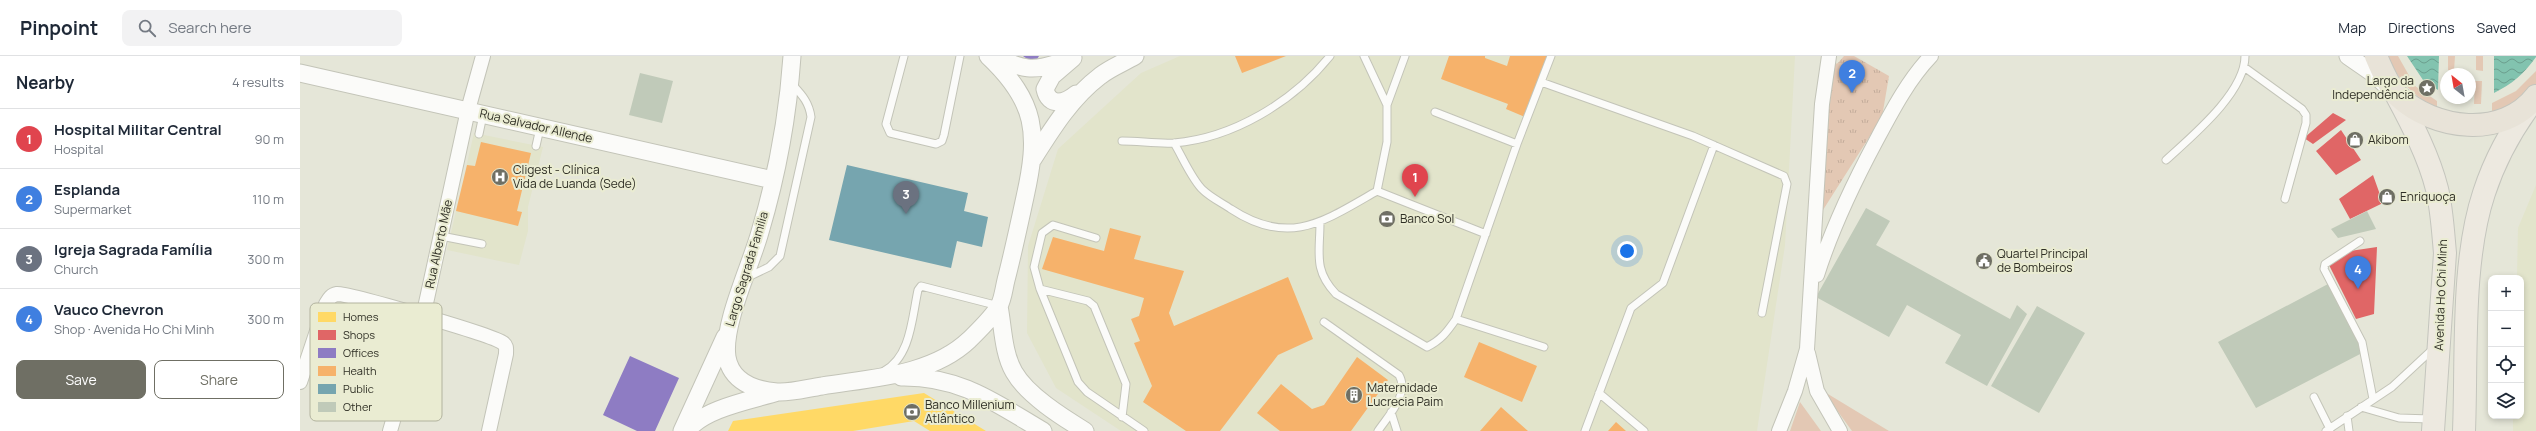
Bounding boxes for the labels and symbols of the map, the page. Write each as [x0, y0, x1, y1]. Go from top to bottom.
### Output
pin: 2 [1839, 60, 1865, 93]
north arrow [2440, 68, 2476, 104]
place label: Largo da Independência [2332, 72, 2414, 103]
place icon: Largo da Independência [2417, 78, 2437, 98]
street label: Rua Salvador Allende [478, 104, 594, 147]
shop icon: Akibom [2345, 130, 2365, 150]
place label: Akibom [2368, 131, 2409, 148]
place label: Cligest - Clínica Vida de Luanda (Sede) [513, 161, 637, 192]
pin: 1 [1402, 164, 1428, 197]
hospital icon: Cligest - Clínica Vida de Luanda (Sede) [490, 167, 510, 187]
pin: 3 [893, 181, 919, 214]
shop icon: Enriquoça [2377, 187, 2397, 207]
place label: Enriquoça [2400, 188, 2456, 205]
street label: Rua Alberto Mãe [421, 198, 456, 290]
street label: Largo Sagrada Familia [721, 209, 772, 328]
bank icon: Banco Sol [1377, 209, 1397, 229]
place label: Banco Sol [1400, 210, 1454, 227]
street label: Avenida Ho Chi Minh [2430, 239, 2451, 351]
your location [1617, 241, 1637, 261]
place label: Quartel Principal de Bombeiros [1997, 245, 2088, 276]
public building icon: Quartel Principal de Bombeiros [1974, 251, 1994, 271]
pin: 4 [2345, 256, 2371, 289]
legend [310, 303, 442, 421]
text: Homes [343, 309, 379, 324]
text: Shops [343, 327, 375, 342]
text: Offices [343, 345, 379, 360]
text: Health [343, 363, 376, 378]
place label: Maternidade Lucrecia Paim [1367, 379, 1443, 410]
text: Public [343, 381, 374, 396]
building icon: Maternidade Lucrecia Paim [1344, 385, 1364, 405]
place label: Banco Millenium Atlântico [925, 396, 1015, 427]
text: Other [343, 399, 372, 414]
bank icon: Banco Millenium Atlântico [902, 402, 922, 422]

